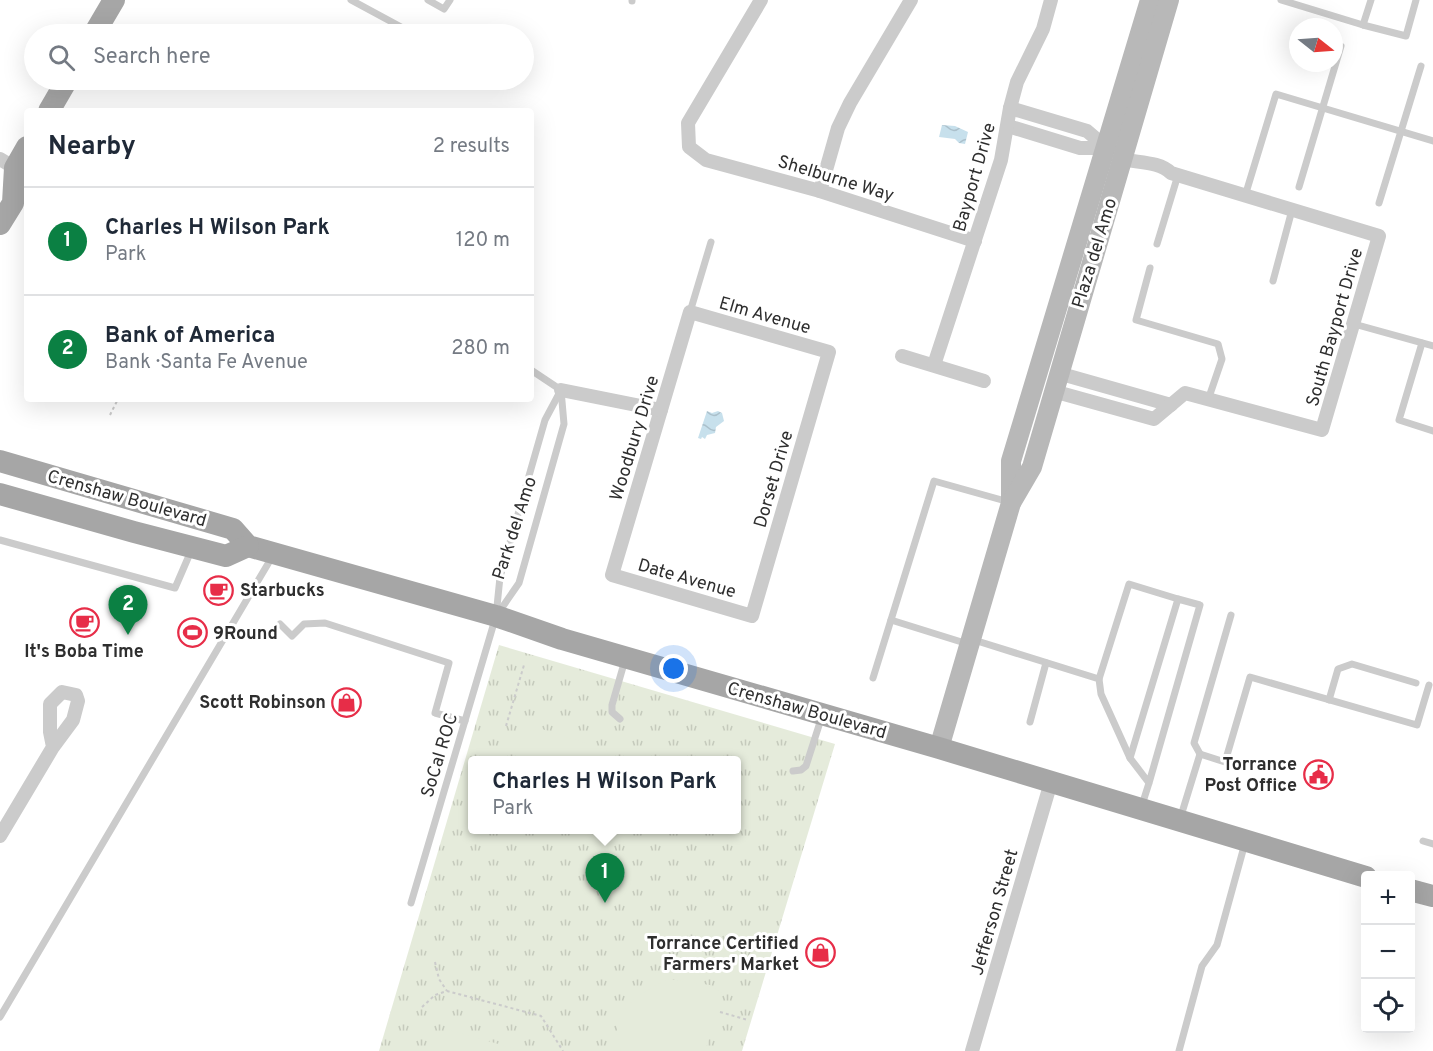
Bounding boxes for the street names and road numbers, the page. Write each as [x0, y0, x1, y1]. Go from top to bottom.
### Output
street label: Bayport Drive [949, 120, 1002, 235]
street label: Shelburne Way [775, 151, 897, 208]
street label: Plaza del Amo [1068, 196, 1123, 311]
street label: South Bayport Drive [1302, 245, 1369, 409]
street label: Elm Avenue [716, 292, 813, 341]
street label: Woodbury Drive [606, 373, 665, 504]
street label: Dorset Drive [750, 428, 799, 531]
street label: Crenshaw Boulevard [44, 466, 209, 533]
street label: Park del Amo [488, 474, 543, 583]
street label: Date Avenue [635, 554, 738, 604]
street label: Crenshaw Boulevard [724, 678, 889, 745]
street label: SoCal ROC [417, 710, 464, 800]
street label: Jefferson Street [966, 847, 1024, 978]

